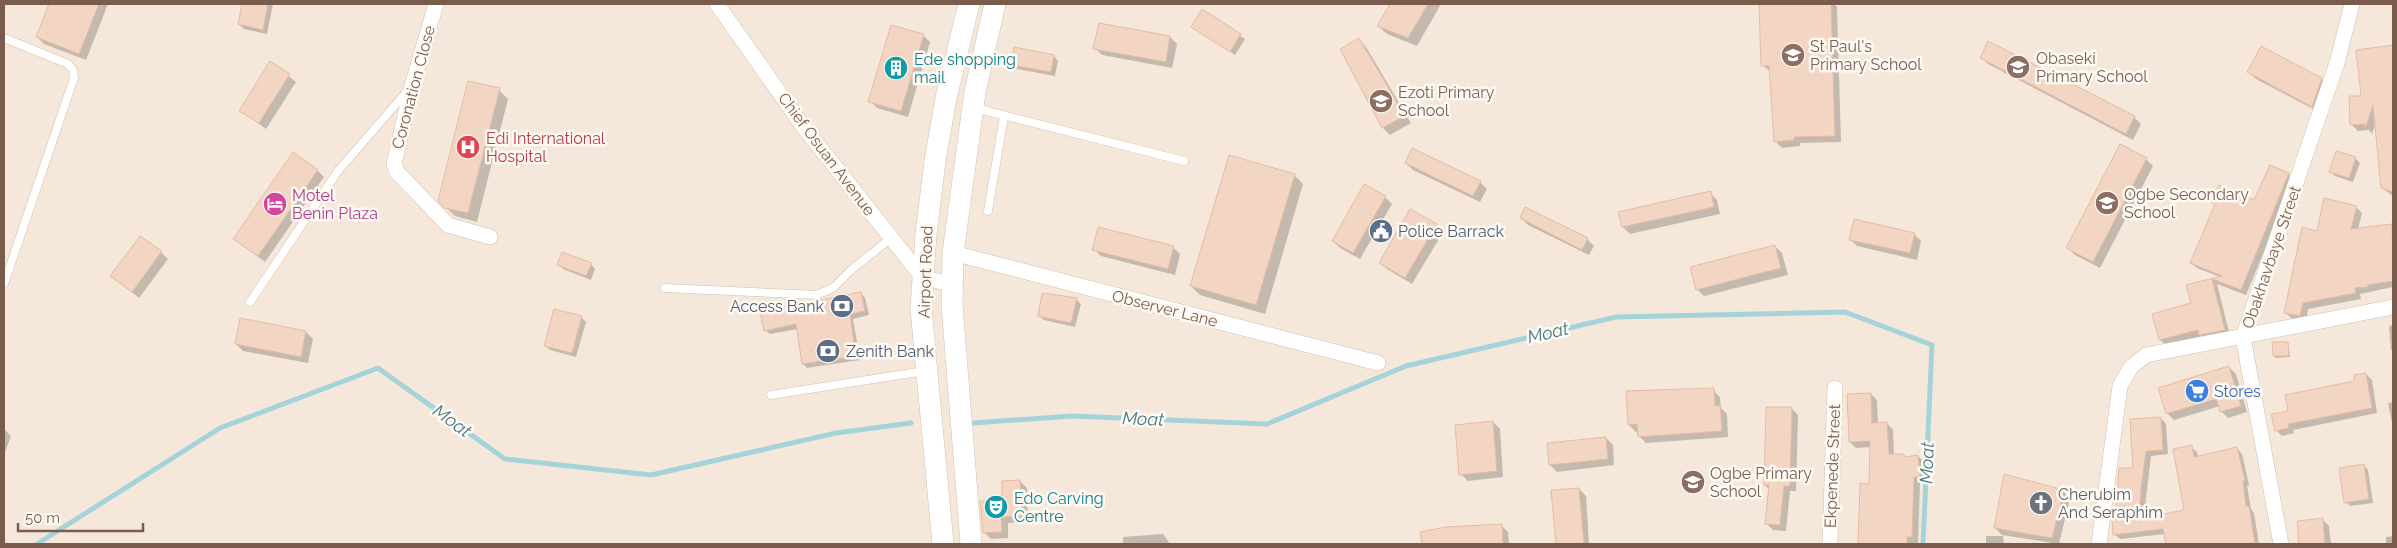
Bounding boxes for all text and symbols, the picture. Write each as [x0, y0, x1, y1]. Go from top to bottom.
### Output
street label: Coronation Close [388, 23, 439, 151]
place label: St Paul's Primary School [1810, 37, 1922, 74]
school or university icon: St Paul's Primary School [1780, 42, 1806, 68]
place label: Obaseki Primary School [2036, 49, 2148, 86]
place label: Ede shopping mail [914, 50, 1016, 87]
school or university icon: Obaseki Primary School [2005, 54, 2031, 80]
building icon: Ede shopping mail [883, 55, 909, 81]
place label: Ezoti Primary School [1398, 83, 1495, 120]
school or university icon: Ezoti Primary School [1368, 88, 1394, 114]
street label: Chief Osuan Avenue [774, 89, 879, 220]
place label: Edi International Hospital [486, 129, 606, 166]
hospital icon: Edi International Hospital [455, 134, 481, 160]
street label: Obakhavbaye Street [2238, 183, 2305, 331]
place label: Ogbe Secondary School [2124, 185, 2249, 222]
place label: Motel Benin Plaza [292, 186, 378, 223]
school or university icon: Ogbe Secondary School [2094, 190, 2120, 216]
hotel icon: Motel Benin Plaza [262, 191, 288, 217]
public building icon: Police Barrack [1368, 218, 1394, 244]
place label: Police Barrack [1398, 222, 1504, 241]
street label: Airport Road [914, 225, 937, 319]
street label: Observer Lane [1110, 286, 1220, 331]
bank icon: Access Bank [829, 293, 855, 319]
place label: Access Bank [730, 297, 825, 316]
water label: Moat [1525, 318, 1571, 347]
bank icon: Zenith Bank [815, 338, 841, 364]
place label: Zenith Bank [846, 342, 934, 361]
supermarket icon: Stores [2184, 378, 2210, 404]
place label: Stores [2214, 382, 2261, 401]
water label: Moat [429, 400, 476, 441]
street label: Ekpenede Street [1821, 403, 1844, 528]
water label: Moat [1122, 407, 1164, 430]
water label: Moat [1915, 442, 1938, 484]
place label: Ogbe Primary School [1710, 464, 1812, 501]
school or university icon: Ogbe Primary School [1680, 469, 1706, 495]
place label: Cherubim And Seraphim [2058, 485, 2163, 522]
place label: Edo Carving Centre [1014, 489, 1104, 526]
church icon: Cherubim And Seraphim [2028, 490, 2054, 516]
theatre icon: Edo Carving Centre [983, 494, 1009, 520]
scale bar [18, 500, 142, 532]
text: 50 m [25, 509, 60, 527]

